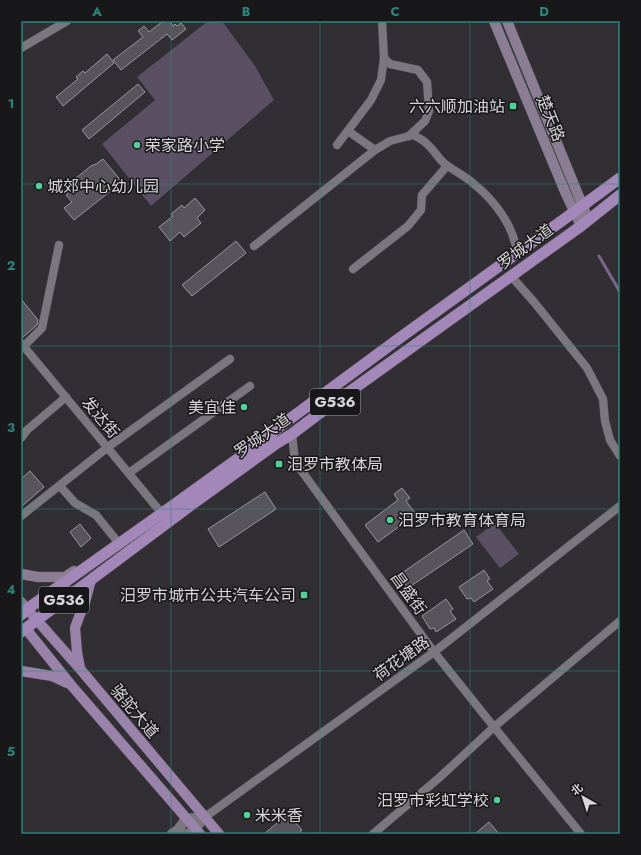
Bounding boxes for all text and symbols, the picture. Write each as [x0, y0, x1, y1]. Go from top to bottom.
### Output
text: A [91, 2, 102, 21]
text: B [242, 2, 251, 21]
text: C [390, 2, 400, 21]
text: D [539, 2, 549, 21]
street label: 楚天路 [531, 92, 570, 145]
text: 1 [8, 94, 14, 113]
place label: 六六顺加油站 [409, 95, 505, 118]
marker: 六六顺加油站 [508, 101, 518, 111]
place label: 荣家路小学 [145, 134, 225, 157]
marker: 荣家路小学 [132, 140, 142, 150]
place label: 城郊中心幼儿园 [47, 175, 159, 198]
marker: 城郊中心幼儿园 [34, 181, 44, 191]
street label: 罗城大道 [493, 218, 558, 275]
text: 2 [7, 256, 15, 275]
road number: G536 [310, 389, 360, 415]
street label: 发达街 [76, 392, 125, 443]
place label: 美宜佳 [188, 396, 236, 419]
marker: 美宜佳 [239, 402, 249, 412]
street label: 罗城大道 [229, 408, 295, 463]
text: 3 [7, 418, 15, 437]
place label: 汨罗市教体局 [287, 453, 383, 476]
marker: 汨罗市教体局 [274, 459, 284, 469]
place label: 汨罗市教育体育局 [398, 509, 526, 532]
marker: 汨罗市教育体育局 [385, 515, 395, 525]
street label: 昌盛街 [385, 567, 432, 619]
text: 4 [6, 580, 16, 599]
place label: 汨罗市城市公共汽车公司 [120, 584, 296, 607]
road number: G536 [39, 587, 89, 613]
marker: 汨罗市城市公共汽车公司 [299, 590, 309, 600]
street label: 荷花塘路 [369, 630, 434, 687]
street label: 骆驼大道 [105, 679, 164, 743]
text: 5 [7, 742, 15, 761]
north arrow [563, 777, 603, 817]
text: 北 [567, 780, 586, 799]
place label: 汨罗市彩虹学校 [377, 789, 489, 812]
marker: 汨罗市彩虹学校 [492, 795, 502, 805]
place label: 米米香 [255, 804, 303, 827]
marker: 米米香 [242, 810, 252, 820]

